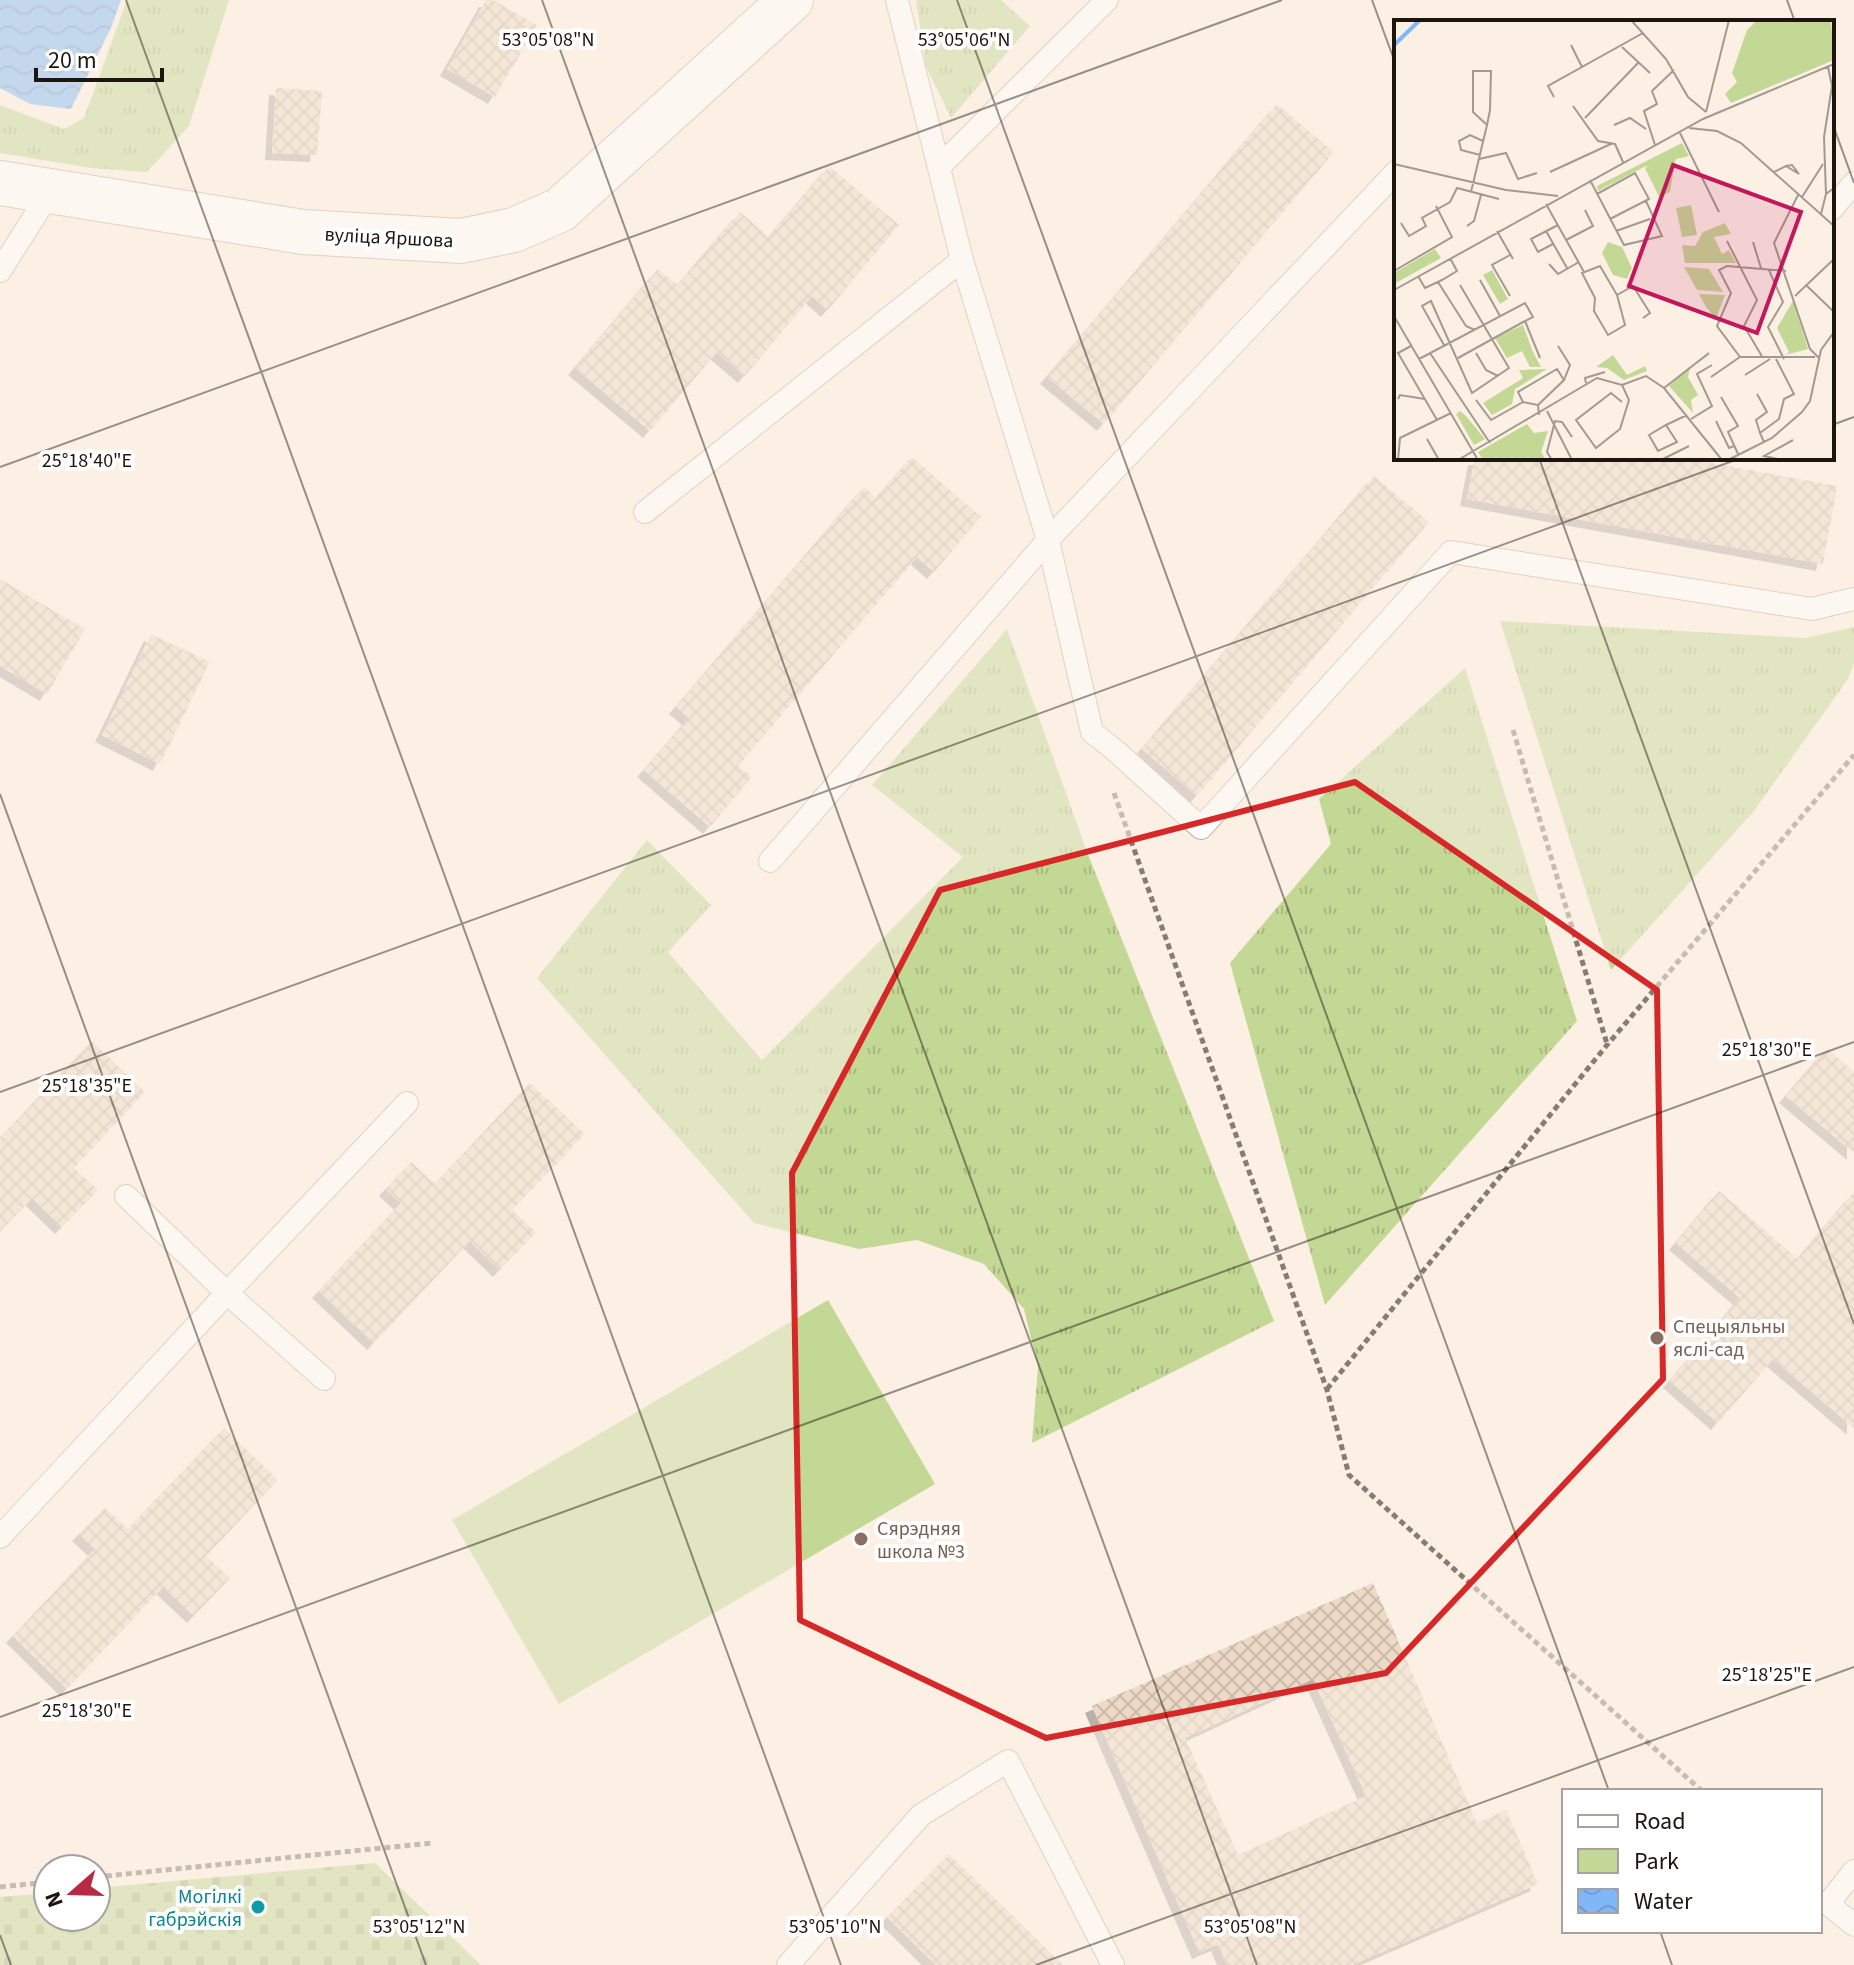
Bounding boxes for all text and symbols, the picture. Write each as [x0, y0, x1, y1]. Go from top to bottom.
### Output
inset map [1394, 20, 1834, 460]
text: 53°05'08"N [502, 26, 594, 54]
text: 53°05'06"N [918, 26, 1010, 54]
scale bar [36, 32, 162, 82]
text: 20 m [48, 43, 97, 78]
street label: вуліца Яршова [324, 221, 454, 255]
text: 25°18'40"E [42, 447, 132, 475]
text: 25°18'30"E [1722, 1036, 1812, 1064]
text: 25°18'35"E [42, 1072, 132, 1100]
place label: Спецыяльны яслі-сад [1673, 1313, 1786, 1364]
marker: Спецыяльны яслі-сад [1648, 1329, 1666, 1347]
place label: Сярэдняя школа №3 [877, 1515, 965, 1566]
marker: Сярэдняя школа №3 [852, 1530, 870, 1548]
text: 25°18'25"E [1722, 1661, 1812, 1689]
text: 25°18'30"E [42, 1697, 132, 1725]
legend [1562, 1789, 1822, 1933]
text: Road [1634, 1804, 1686, 1839]
text: Park [1634, 1844, 1679, 1879]
north arrow [32, 1853, 112, 1933]
place label: Могілкі габрэйскія [148, 1883, 242, 1934]
text: Water [1634, 1884, 1693, 1919]
text: N [37, 1887, 72, 1912]
marker: Могілкі габрэйскія [249, 1898, 267, 1916]
text: 53°05'12"N [373, 1913, 465, 1941]
text: 53°05'10"N [789, 1913, 881, 1941]
text: 53°05'08"N [1204, 1913, 1296, 1941]

